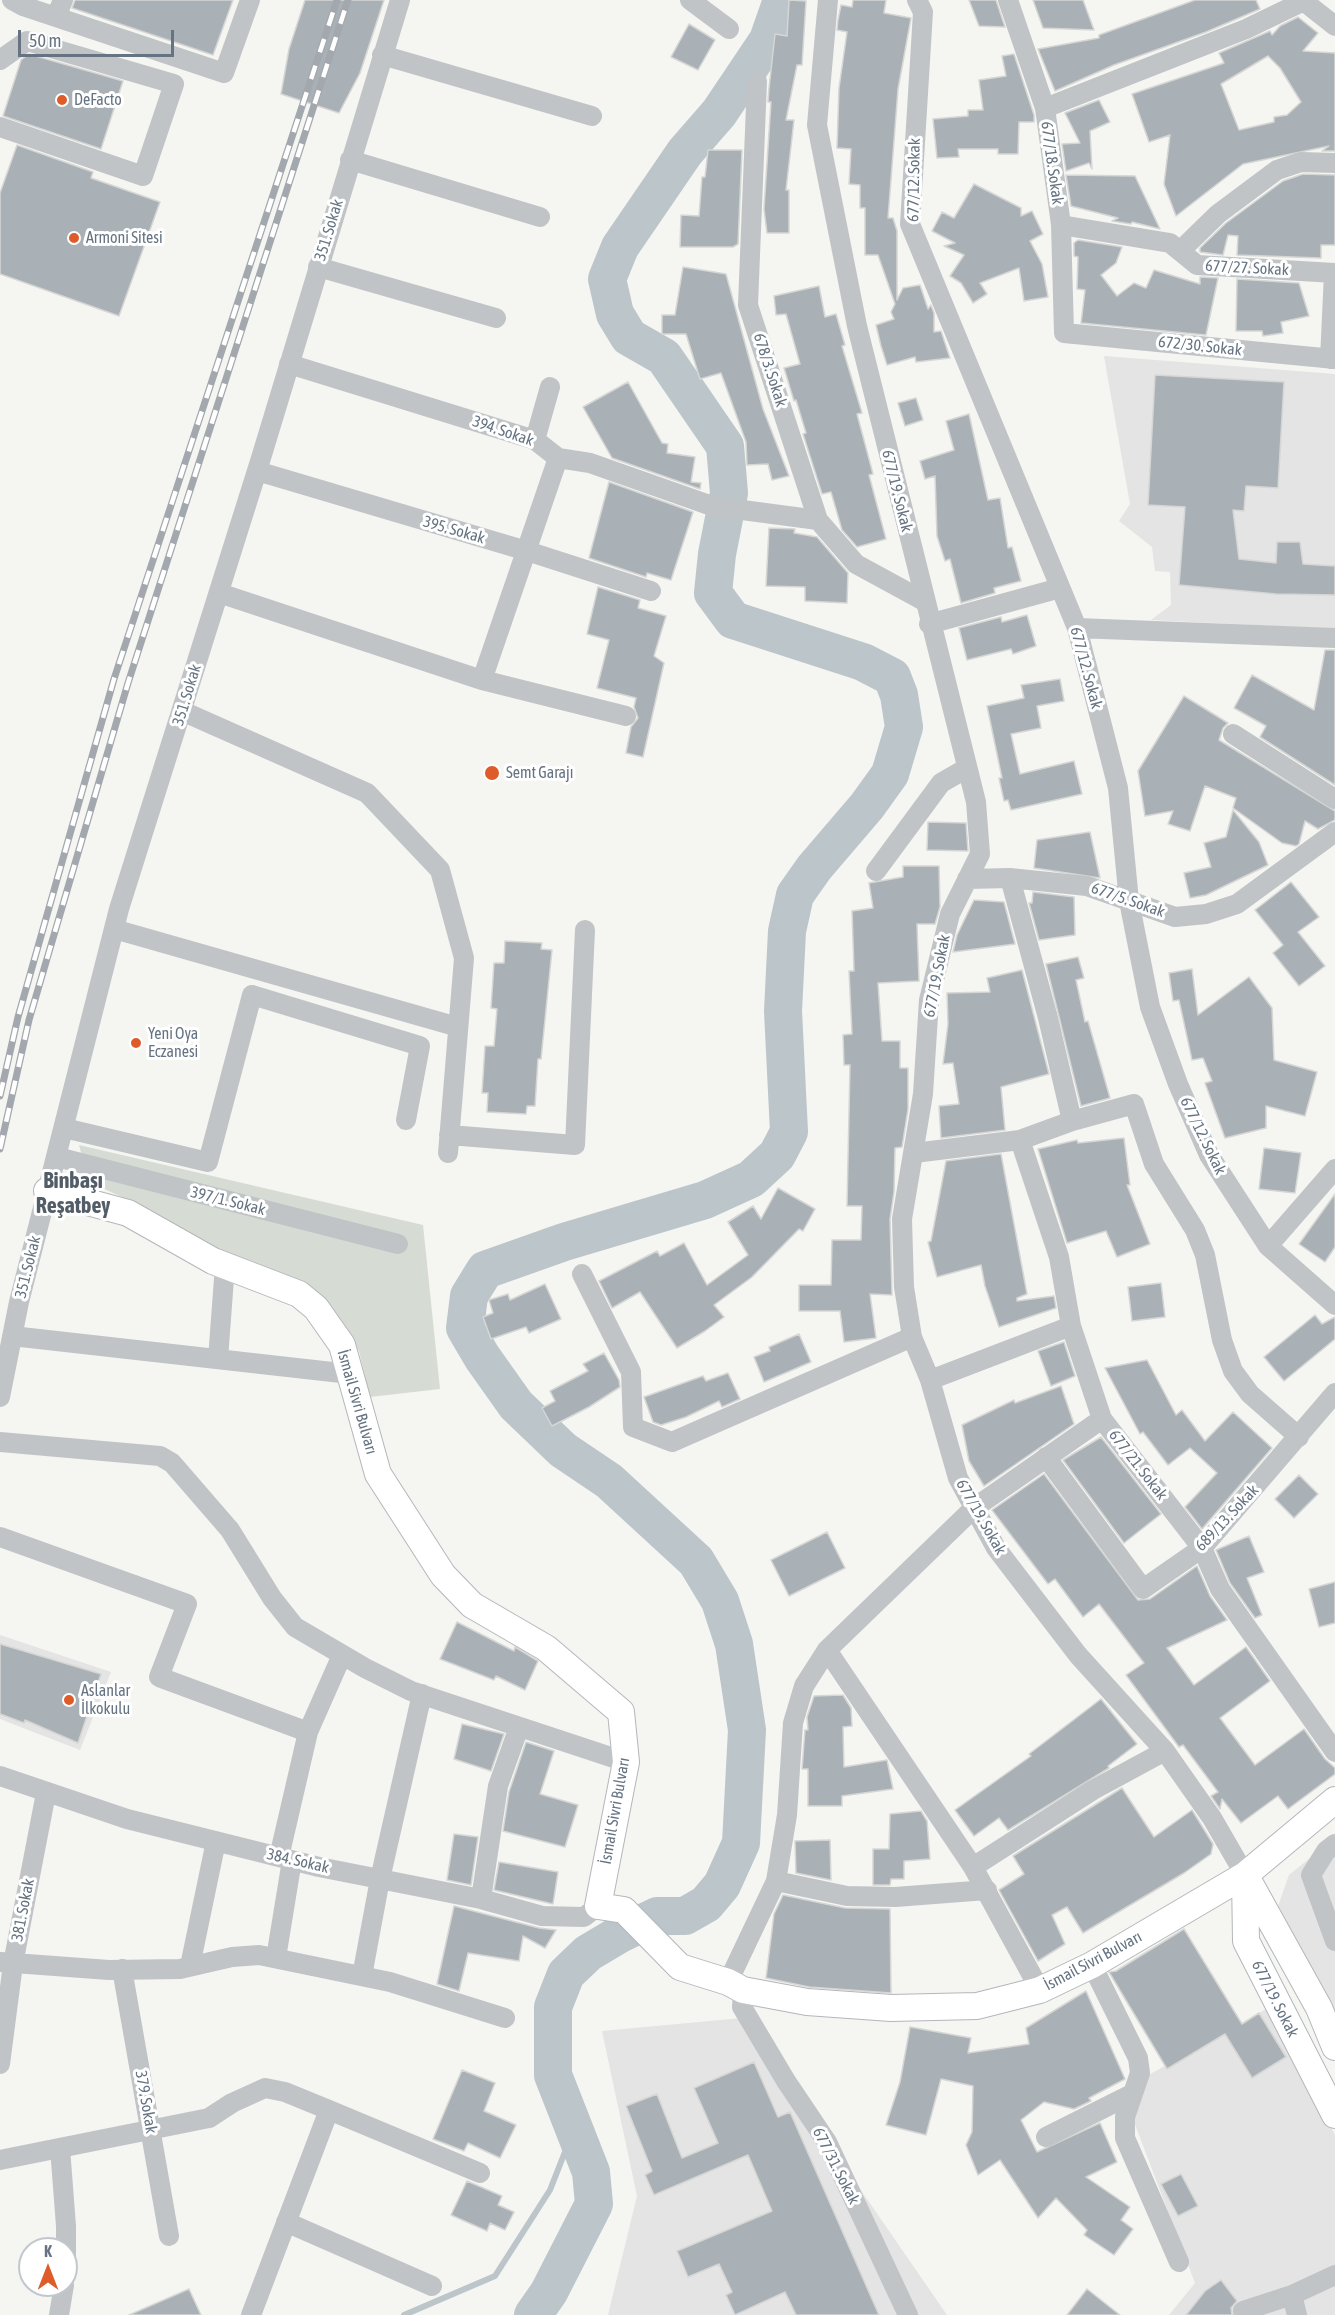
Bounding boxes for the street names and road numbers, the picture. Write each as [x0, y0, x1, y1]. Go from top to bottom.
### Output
street label: 677/18. Sokak [1037, 120, 1067, 206]
street label: 677/12. Sokak [904, 138, 924, 222]
street label: 351. Sokak [311, 197, 347, 263]
street label: 677/27. Sokak [1205, 256, 1289, 280]
street label: 678/3. Sokak [749, 331, 791, 409]
street label: 672/30. Sokak [1157, 332, 1243, 360]
street label: 394. Sokak [470, 412, 536, 450]
street label: 677/19. Sokak [878, 448, 916, 534]
street label: 395. Sokak [421, 512, 487, 548]
street label: 677/12. Sokak [1066, 625, 1106, 711]
street label: 351. Sokak [169, 662, 205, 728]
street label: 677/5. Sokak [1089, 879, 1167, 921]
street label: 677/19. Sokak [920, 933, 954, 1019]
street label: 677/12. Sokak [1176, 1094, 1230, 1178]
street label: 397/1. Sokak [189, 1182, 267, 1220]
street label: 351. Sokak [11, 1234, 45, 1300]
street label: İsmail Sivri Bulvarı [333, 1347, 381, 1457]
street label: 677/21. Sokak [1105, 1426, 1171, 1504]
street label: 677/19. Sokak [952, 1476, 1010, 1558]
street label: 689/13. Sokak [1191, 1481, 1263, 1555]
street label: İsmail Sivri Bulvarı [596, 1756, 634, 1866]
street label: 384. Sokak [265, 1845, 331, 1877]
street label: 381. Sokak [8, 1877, 38, 1943]
street label: İsmail Sivri Bulvarı [1041, 1927, 1145, 1995]
street label: 677/19. Sokak [1247, 1957, 1303, 2041]
street label: 379. Sokak [131, 2069, 161, 2135]
street label: 677/31. Sokak [808, 2124, 864, 2208]

